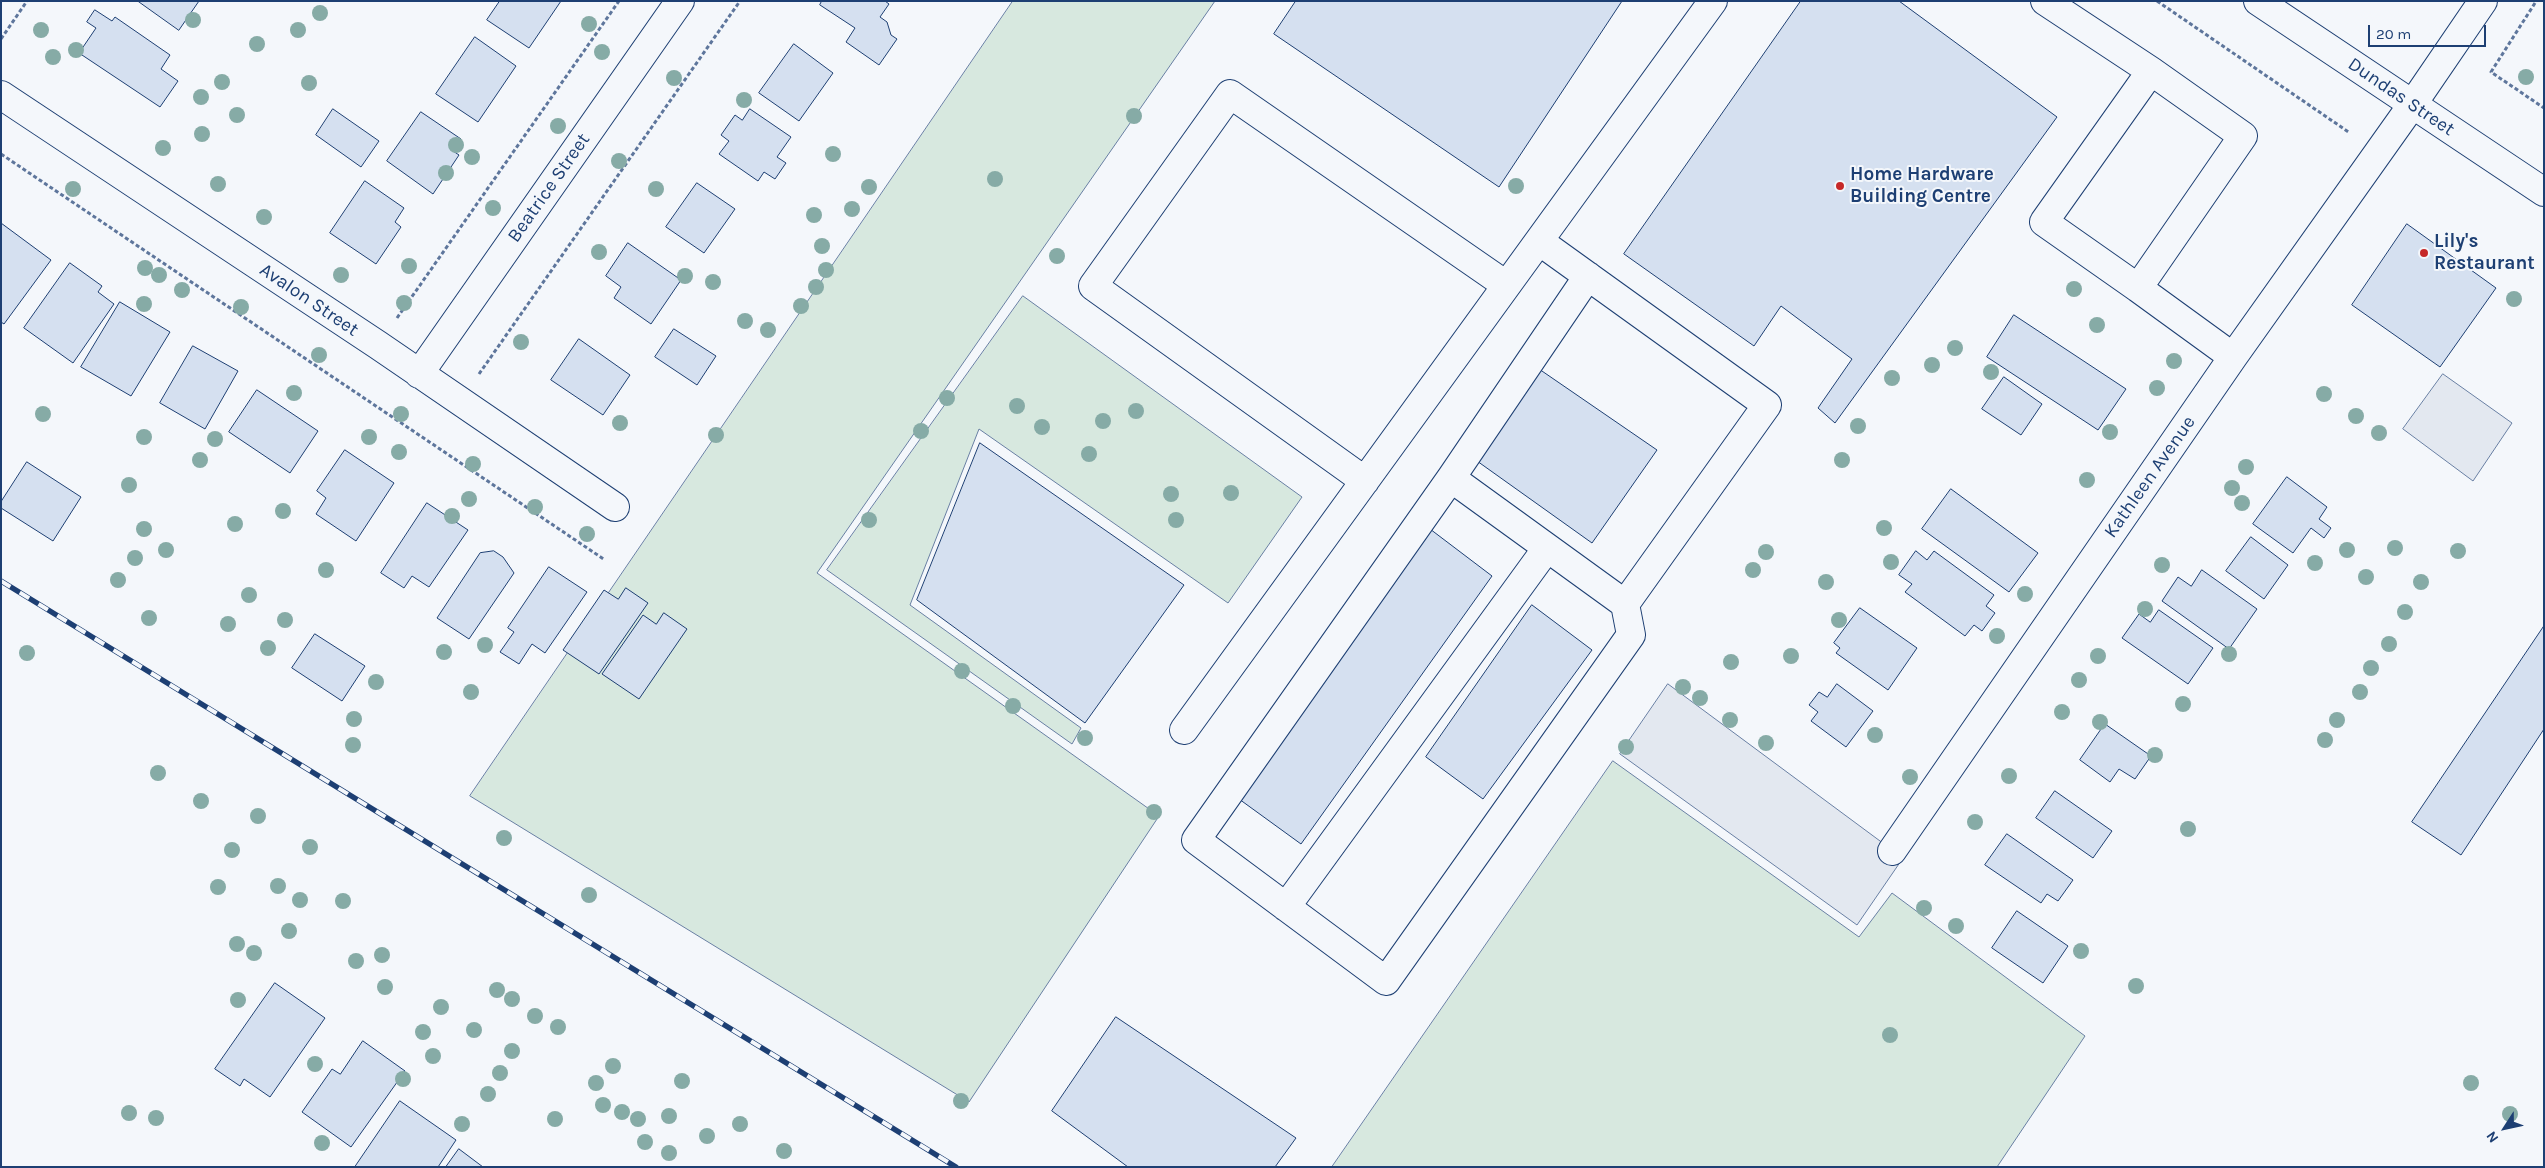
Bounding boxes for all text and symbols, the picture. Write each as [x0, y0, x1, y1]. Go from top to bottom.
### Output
scale bar [2370, 15, 2488, 47]
text: 20 m [2376, 25, 2411, 43]
street label: Dundas Street [2343, 53, 2459, 141]
street label: Beatrice Street [503, 129, 595, 247]
place label: Home Hardware Building Centre [1850, 164, 1994, 208]
marker: Home Hardware Building Centre [1834, 180, 1846, 192]
place label: Lily's Restaurant [2434, 231, 2535, 275]
marker: Lily's Restaurant [2418, 247, 2430, 259]
street label: Avalon Street [255, 259, 363, 341]
street label: Kathleen Avenue [2099, 412, 2201, 542]
north arrow [2480, 1103, 2530, 1153]
text: N [2482, 1128, 2502, 1146]

